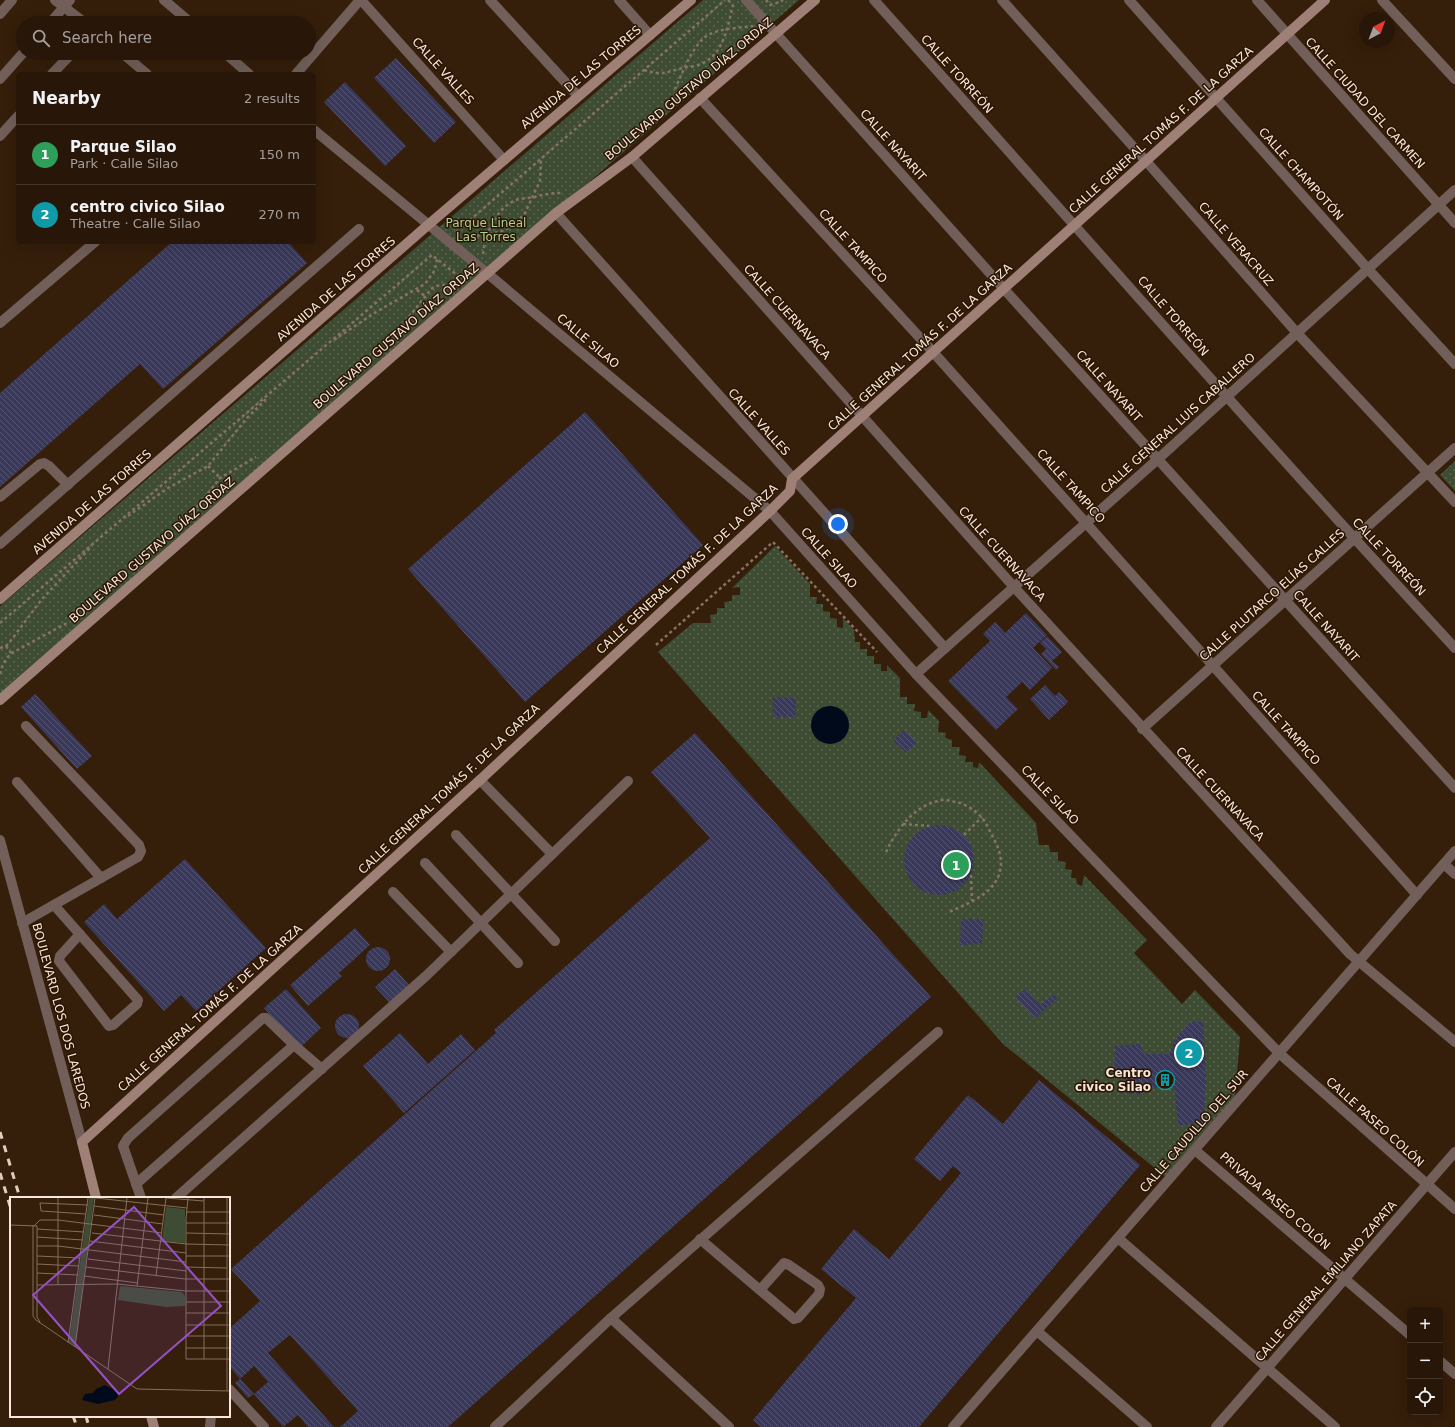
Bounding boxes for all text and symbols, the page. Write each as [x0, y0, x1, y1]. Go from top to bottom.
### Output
north arrow [1359, 12, 1395, 48]
street label: BOULEVARD GUSTAVO DÍAZ ORDAZ [602, 14, 776, 163]
search box [16, 16, 316, 60]
street label: AVENIDA DE LAS TORRES [518, 23, 644, 131]
icon: search [30, 27, 52, 49]
text: Search here [62, 29, 152, 47]
street label: CALLE TORREÓN [918, 31, 997, 116]
street label: CALLE VALLES [409, 35, 477, 107]
street label: CALLE CIUDAD DEL CARMEN [1302, 35, 1428, 171]
street label: CALLE GENERAL TOMÁS F. DE LA GARZA [1065, 42, 1256, 216]
text: Nearby [32, 88, 101, 108]
text: 2 results [244, 91, 300, 106]
street label: CALLE NAYARIT [857, 106, 929, 184]
street label: CALLE CHAMPOTÓN [1256, 124, 1347, 223]
text: Parque Silao [70, 138, 176, 156]
text: 1 [40, 147, 50, 162]
text: 150 m [258, 147, 300, 162]
text: Park · Calle Silao [70, 156, 178, 171]
text: centro civico Silao [70, 198, 225, 216]
street label: CALLE VERACRUZ [1196, 199, 1276, 289]
street label: CALLE TAMPICO [816, 206, 890, 286]
text: 2 [40, 207, 50, 222]
text: 270 m [258, 207, 300, 222]
text: Theatre · Calle Silao [70, 216, 201, 231]
park label: Parque Lineal Las Torres [446, 216, 526, 244]
street label: AVENIDA DE LAS TORRES [274, 234, 398, 344]
street label: CALLE GENERAL TOMÁS F. DE LA GARZA [824, 259, 1015, 433]
street label: BOULEVARD GUSTAVO DÍAZ ORDAZ [310, 260, 482, 412]
street label: CALLE CUERNAVACA [741, 262, 834, 363]
street label: CALLE TORREÓN [1135, 273, 1212, 359]
street label: CALLE SILAO [554, 311, 622, 371]
street label: CALLE NAYARIT [1073, 347, 1145, 425]
street label: CALLE GENERAL LUIS CABALLERO [1098, 350, 1258, 496]
street label: CALLE VALLES [725, 386, 793, 458]
street label: CALLE TAMPICO [1034, 446, 1108, 526]
street label: AVENIDA DE LAS TORRES [30, 447, 154, 557]
street label: BOULEVARD GUSTAVO DÍAZ ORDAZ [66, 474, 238, 626]
street label: CALLE GENERAL TOMÁS F. DE LA GARZA [593, 480, 781, 657]
street label: CALLE CUERNAVACA [956, 504, 1049, 605]
your location [828, 514, 848, 534]
street label: CALLE TORREÓN [1350, 515, 1429, 599]
street label: CALLE SILAO [798, 525, 860, 591]
street label: CALLE PLUTARCO ELÍAS CALLES [1196, 525, 1347, 664]
street label: CALLE NAYARIT [1290, 587, 1362, 665]
street label: CALLE TAMPICO [1249, 688, 1323, 768]
street label: CALLE GENERAL TOMÁS F. DE LA GARZA [355, 700, 543, 877]
street label: CALLE CUERNAVACA [1173, 744, 1268, 844]
street label: CALLE SILAO [1018, 762, 1082, 828]
pin: 1 [943, 850, 969, 880]
street label: CALLE GENERAL TOMÁS F. DE LA GARZA [114, 920, 305, 1094]
street label: BOULEVARD LOS DOS LAREDOS [29, 921, 93, 1111]
pin: 2 [1176, 1038, 1202, 1068]
place label: Centro civico Silao [1075, 1066, 1151, 1094]
street label: CALLE CAUDILLO DEL SUR [1137, 1067, 1251, 1195]
building icon: Centro civico Silao [1154, 1069, 1176, 1091]
street label: CALLE PASEO COLÓN [1323, 1074, 1428, 1170]
street label: PRIVADA PASEO COLÓN [1217, 1149, 1334, 1253]
inset map [10, 1197, 230, 1417]
street label: CALLE GENERAL EMILIANO ZAPATA [1252, 1197, 1400, 1364]
map controls [1407, 1307, 1443, 1415]
button: + [1407, 1307, 1443, 1343]
button: − [1407, 1343, 1443, 1379]
button: locate [1407, 1379, 1443, 1415]

